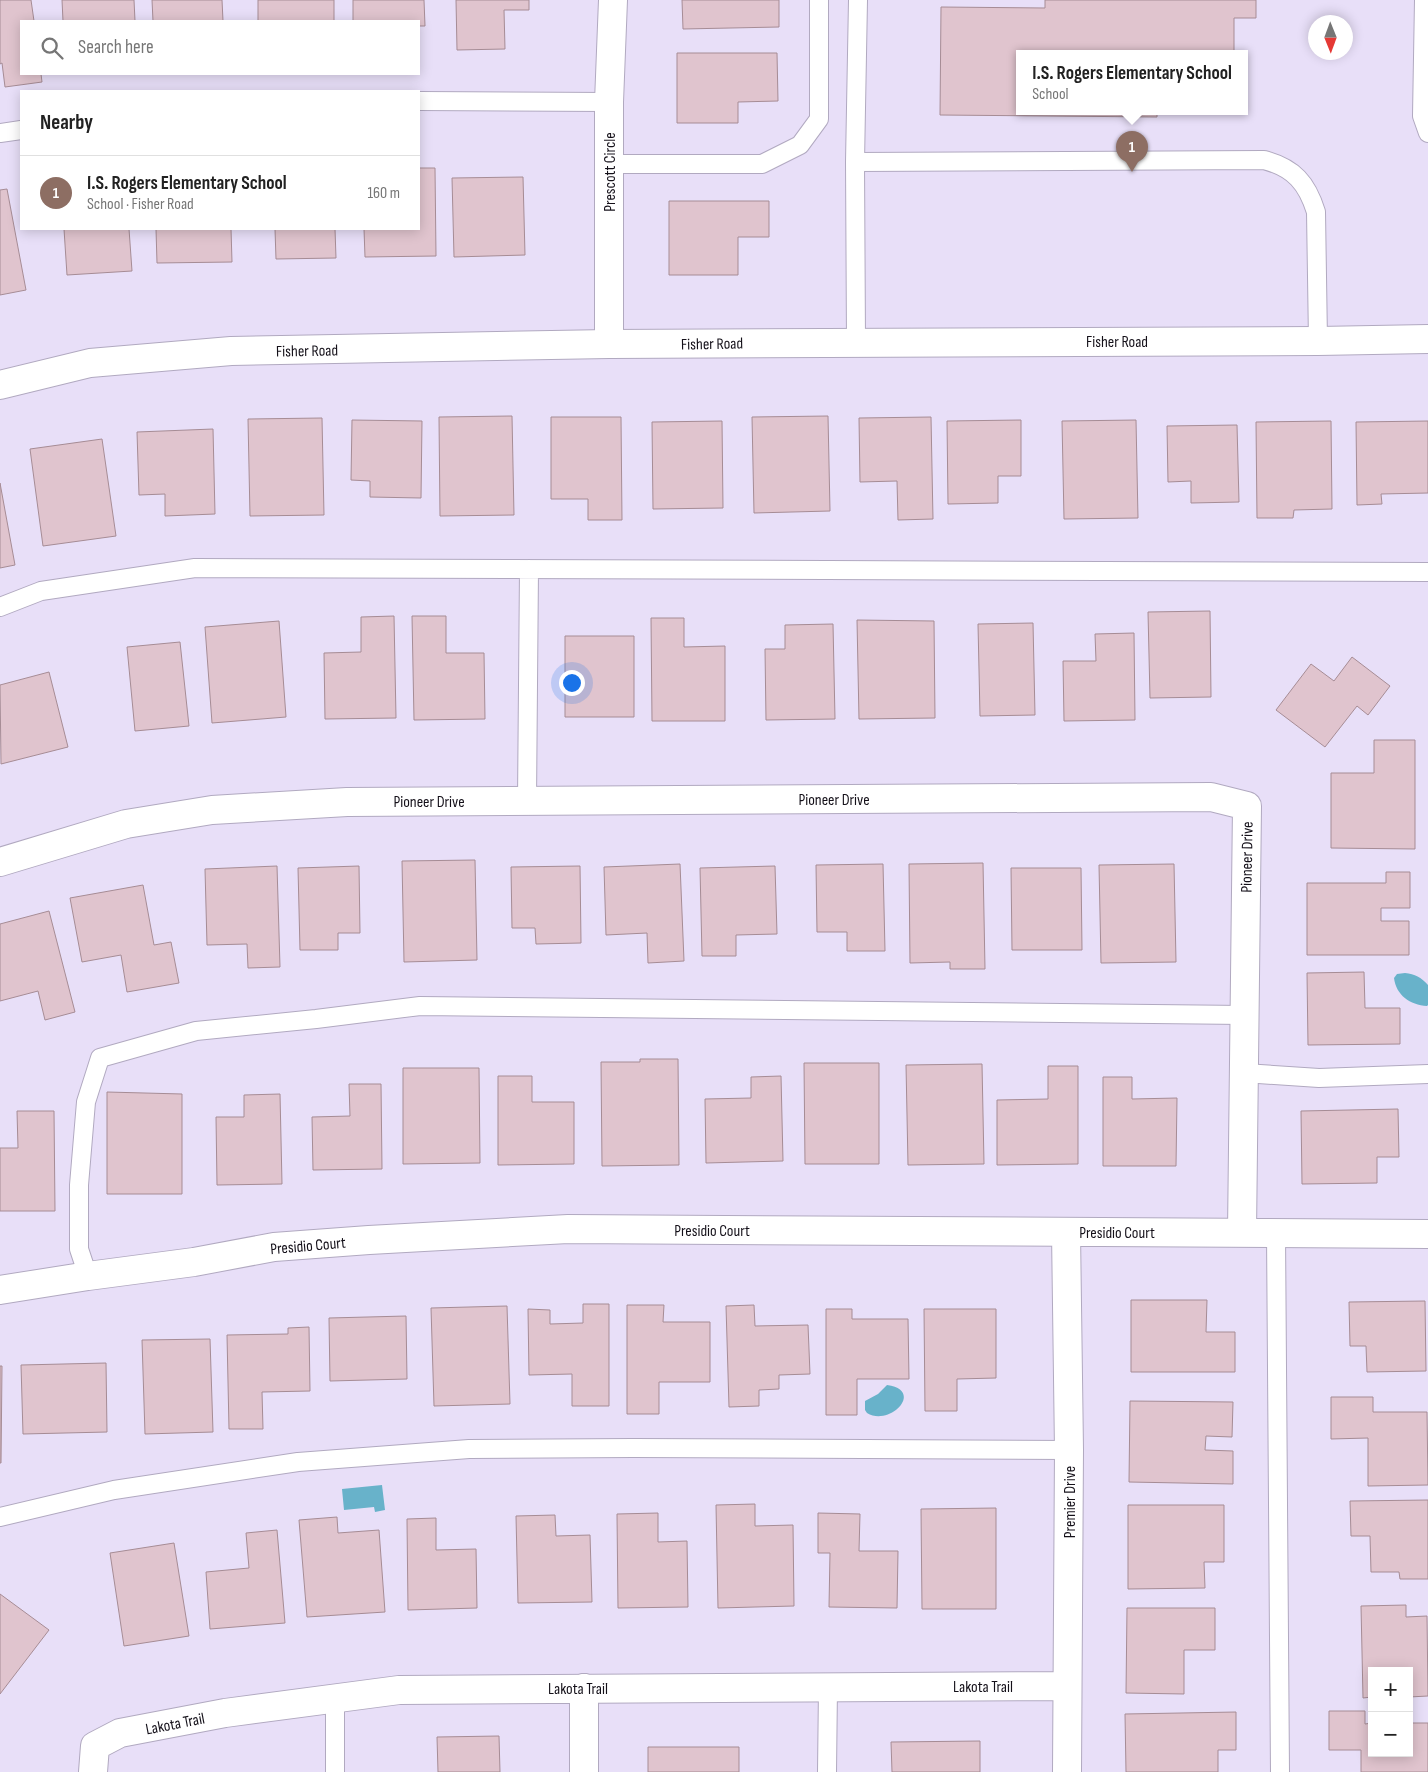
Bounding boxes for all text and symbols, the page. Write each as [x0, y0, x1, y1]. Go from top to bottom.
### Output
north arrow [1308, 15, 1353, 60]
search box [20, 20, 420, 75]
icon: search [38, 34, 66, 62]
text: Search here [78, 36, 154, 59]
popup [1016, 50, 1248, 115]
text: I.S. Rogers Elementary School [1032, 62, 1232, 85]
text: School [1032, 85, 1069, 104]
text: Nearby [40, 110, 93, 135]
pin: 1 [1116, 131, 1148, 172]
street label: Prescott Circle [601, 132, 620, 212]
text: I.S. Rogers Elementary School [87, 172, 287, 195]
text: 1 [53, 184, 59, 203]
text: 160 m [367, 184, 400, 203]
text: School · Fisher Road [87, 195, 194, 214]
street label: Fisher Road [1086, 333, 1148, 352]
street label: Fisher Road [681, 334, 743, 355]
street label: Fisher Road [276, 341, 338, 362]
your location [559, 670, 585, 696]
street label: Pioneer Drive [798, 791, 870, 810]
street label: Pioneer Drive [393, 793, 465, 812]
street label: Pioneer Drive [1237, 821, 1258, 893]
street label: Presidio Court [674, 1222, 750, 1241]
street label: Presidio Court [1079, 1224, 1155, 1243]
street label: Presidio Court [270, 1234, 347, 1259]
street label: Premier Drive [1061, 1466, 1080, 1538]
map controls [1368, 1667, 1413, 1757]
button: + [1368, 1667, 1413, 1712]
street label: Lakota Trail [953, 1678, 1013, 1697]
street label: Lakota Trail [548, 1680, 608, 1699]
street label: Lakota Trail [144, 1709, 206, 1740]
button: − [1368, 1712, 1413, 1757]

